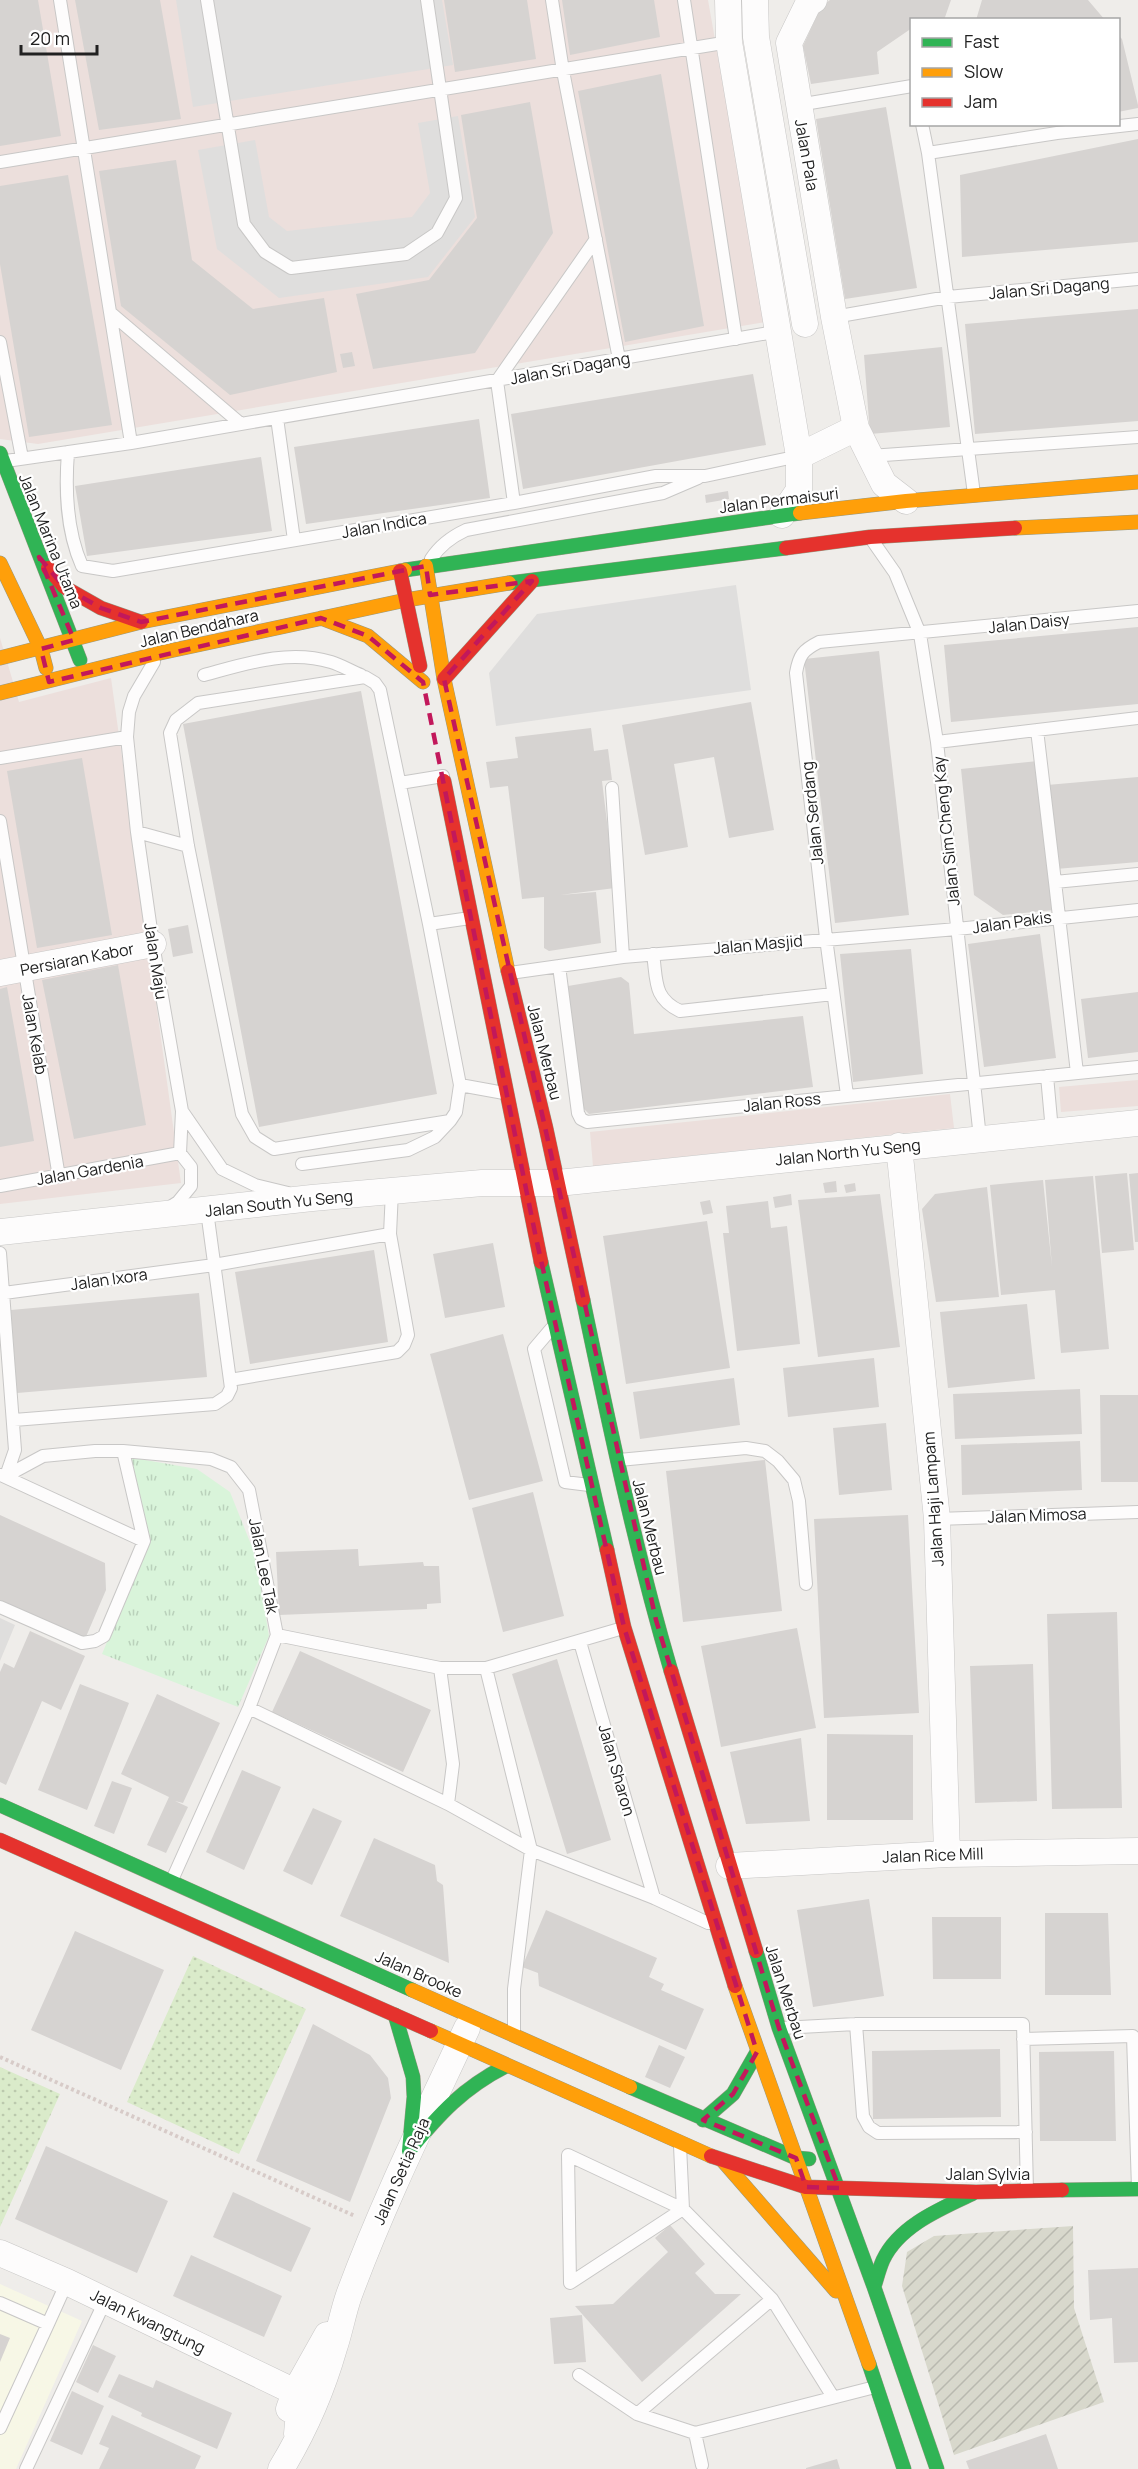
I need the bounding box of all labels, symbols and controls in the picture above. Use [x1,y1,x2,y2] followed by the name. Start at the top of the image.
[21,18,98,56] scale bar
[910,18,1120,126] legend
[30,26,70,50] text: 20 m
[964,29,999,53] text: Fast
[964,59,1004,83] text: Slow
[964,89,998,113] text: Jam
[790,117,824,193] street label: Jalan Pala
[988,272,1110,304] street label: Jalan Sri Dagang
[508,347,632,389] street label: Jalan Sri Dagang
[14,470,88,612] street label: Jalan Marina Utama
[718,482,840,518] street label: Jalan Permaisuri
[340,507,428,543] street label: Jalan Indica
[138,604,260,652] street label: Jalan Bendahara
[987,608,1071,638] street label: Jalan Daisy
[927,754,965,907] street label: Jalan Sim Cheng Kay
[796,760,828,866] street label: Jalan Serdang
[971,906,1053,938] street label: Jalan Pakis
[139,921,173,1001] street label: Jalan Maju
[712,929,804,959] street label: Jalan Masjid
[18,937,136,981] street label: Persiaran Kabor
[17,992,53,1076] street label: Jalan Kelab
[522,1002,568,1102] street label: Jalan Merbau
[742,1087,822,1117] street label: Jalan Ross
[774,1133,922,1171] street label: Jalan North Yu Seng
[35,1150,145,1190] street label: Jalan Gardenia
[204,1184,354,1222] street label: Jalan South Yu Seng
[69,1263,149,1295] street label: Jalan Ixora
[917,1431,949,1567] street label: Jalan Haji Lampam
[627,1477,673,1577] street label: Jalan Merbau
[987,1502,1087,1528] street label: Jalan Mimosa
[244,1516,284,1617] street label: Jalan Lee Tak
[593,1722,641,1818] street label: Jalan Sharon
[882,1842,984,1868] street label: Jalan Rice Mill
[760,1942,812,2042] street label: Jalan Merbau
[372,1945,466,2003] street label: Jalan Brooke
[368,2114,434,2228] street label: Jalan Setia Raja
[946,2163,1030,2185] street label: Jalan Sylvia
[87,2284,209,2358] street label: Jalan Kwangtung

